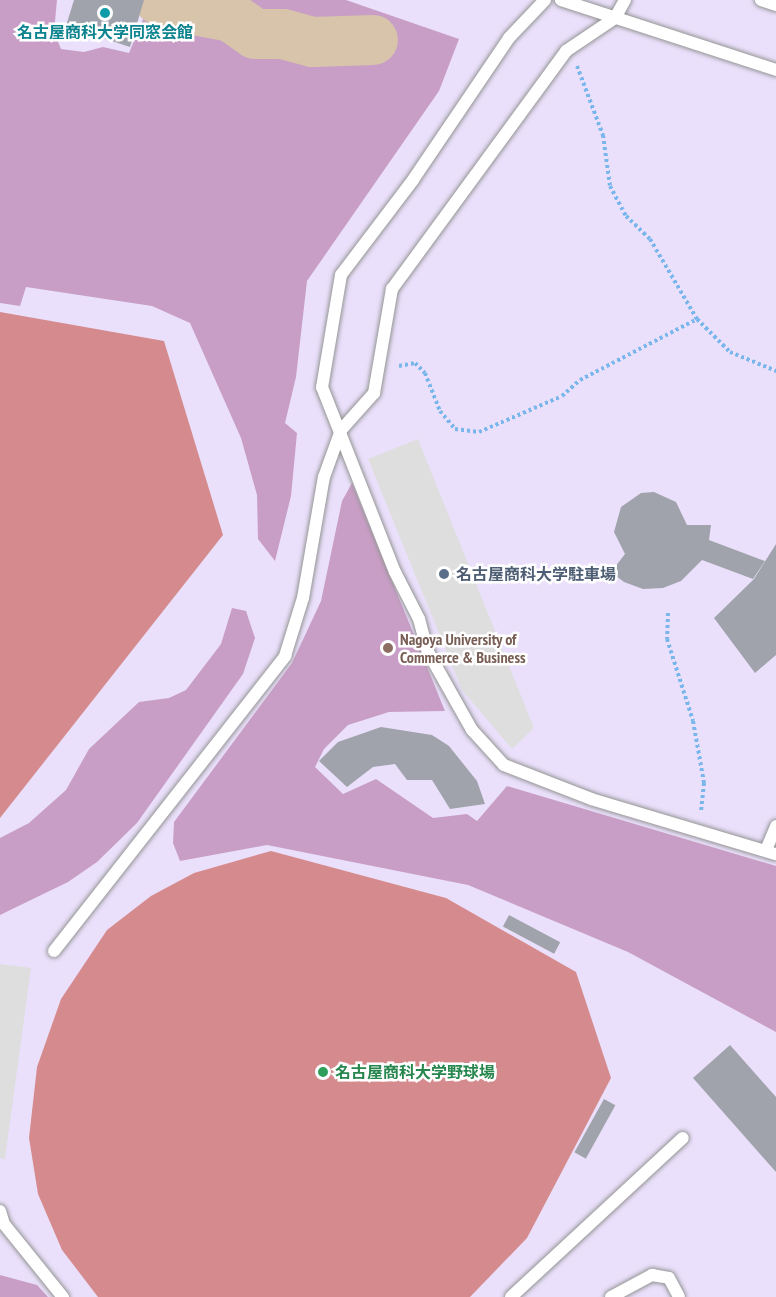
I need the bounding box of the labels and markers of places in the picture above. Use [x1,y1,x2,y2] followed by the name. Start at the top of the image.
[98,6,112,20] marker: 名古屋商科大学同窓会館
[17,22,193,42] place label: 名古屋商科大学同窓会館
[456,564,616,584] place label: 名古屋商科大学駐車場
[437,567,451,581] marker: 名古屋商科大学駐車場
[400,629,526,667] place label: Nagoya University of Commerce & Business
[381,641,395,655] marker: Nagoya University of Commerce & Business
[335,1062,495,1082] place label: 名古屋商科大学野球場
[316,1065,330,1079] marker: 名古屋商科大学野球場

